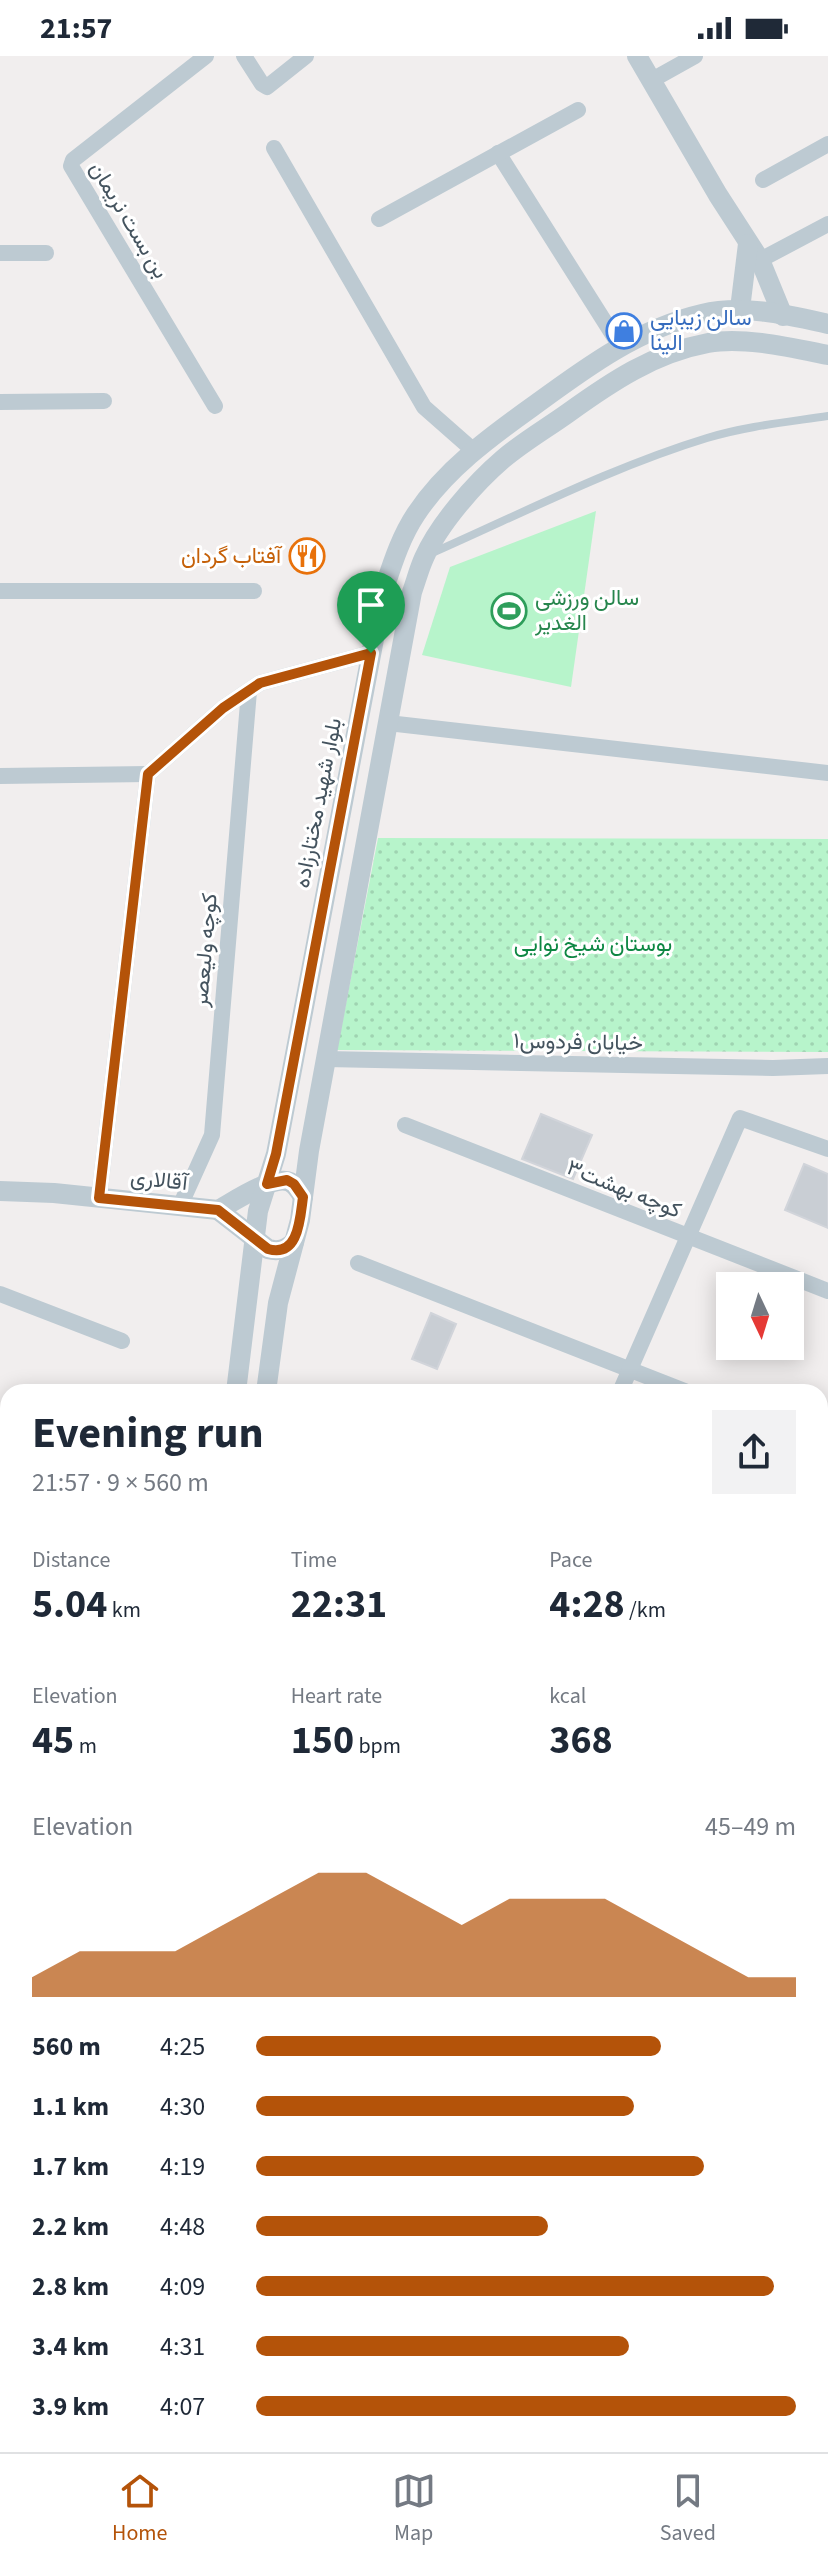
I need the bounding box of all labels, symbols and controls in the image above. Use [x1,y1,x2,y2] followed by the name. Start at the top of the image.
[40,7,112,50] text: 21:57
[81,155,177,285] street label: بن بست نریمان
[650,302,752,359] place label: سالن زیبایی الینا
[605,312,643,350] shop icon: سالن زیبایی الینا
[288,537,326,575] restaurant icon: آفتاب گردان
[181,540,283,572] place label: آفتاب گردان
[337,571,405,653] pin
[534,582,639,639] place label: سالن ورزشی الغدیر
[349,583,393,627] icon: arrive
[490,592,528,630] sports icon: سالن ورزشی الغدیر
[286,715,350,891] street label: بلوار شهید مختارزاده
[184,891,226,1009] street label: کوچه ولیعصر
[514,928,672,960] park label: بوستان شیخ نوایی
[513,1025,643,1059] street label: خیابان فردوس۱
[562,1151,686,1227] street label: کوچه بهشت۳
[129,1161,191,1199] street label: آقالاری
[716,1272,804,1360] north arrow
[716,1272,804,1360] map controls
[32,1402,264,1465] text: Evening run
[712,1410,796,1494] button: share
[32,1464,209,1501] text: 21:57 · 9 × 560 m
[32,1544,110,1576] text: Distance
[291,1544,337,1576] text: Time
[549,1544,592,1576] text: Pace
[32,1576,107,1633] text: 5.04
[291,1576,387,1633] text: 22:31
[549,1576,625,1633] text: 4:28
[107,1594,141,1626] text: km
[625,1594,666,1626] text: /km
[32,1680,118,1712] text: Elevation
[291,1680,382,1712] text: Heart rate
[549,1680,586,1712] text: kcal
[32,1712,74,1769] text: 45
[291,1712,354,1769] text: 150
[549,1712,613,1769] text: 368
[74,1730,97,1762] text: m
[354,1730,401,1762] text: bpm
[32,1808,133,1845] text: Elevation
[705,1808,796,1845] text: 45–49 m
[32,2028,101,2065] text: 560 m
[160,2028,205,2065] text: 4:25
[32,2088,109,2125] text: 1.1 km
[160,2088,205,2125] text: 4:30
[32,2148,109,2185] text: 1.7 km
[160,2148,205,2185] text: 4:19
[32,2208,109,2245] text: 2.2 km
[160,2208,205,2245] text: 4:48
[32,2268,109,2305] text: 2.8 km
[160,2268,205,2305] text: 4:09
[32,2328,109,2365] text: 3.4 km
[160,2328,205,2365] text: 4:31
[32,2388,109,2425] text: 3.9 km
[160,2388,205,2425] text: 4:07
[112,2469,167,2549] tab: Home
[392,2469,436,2549] tab: Map
[660,2469,716,2549] tab: Saved

